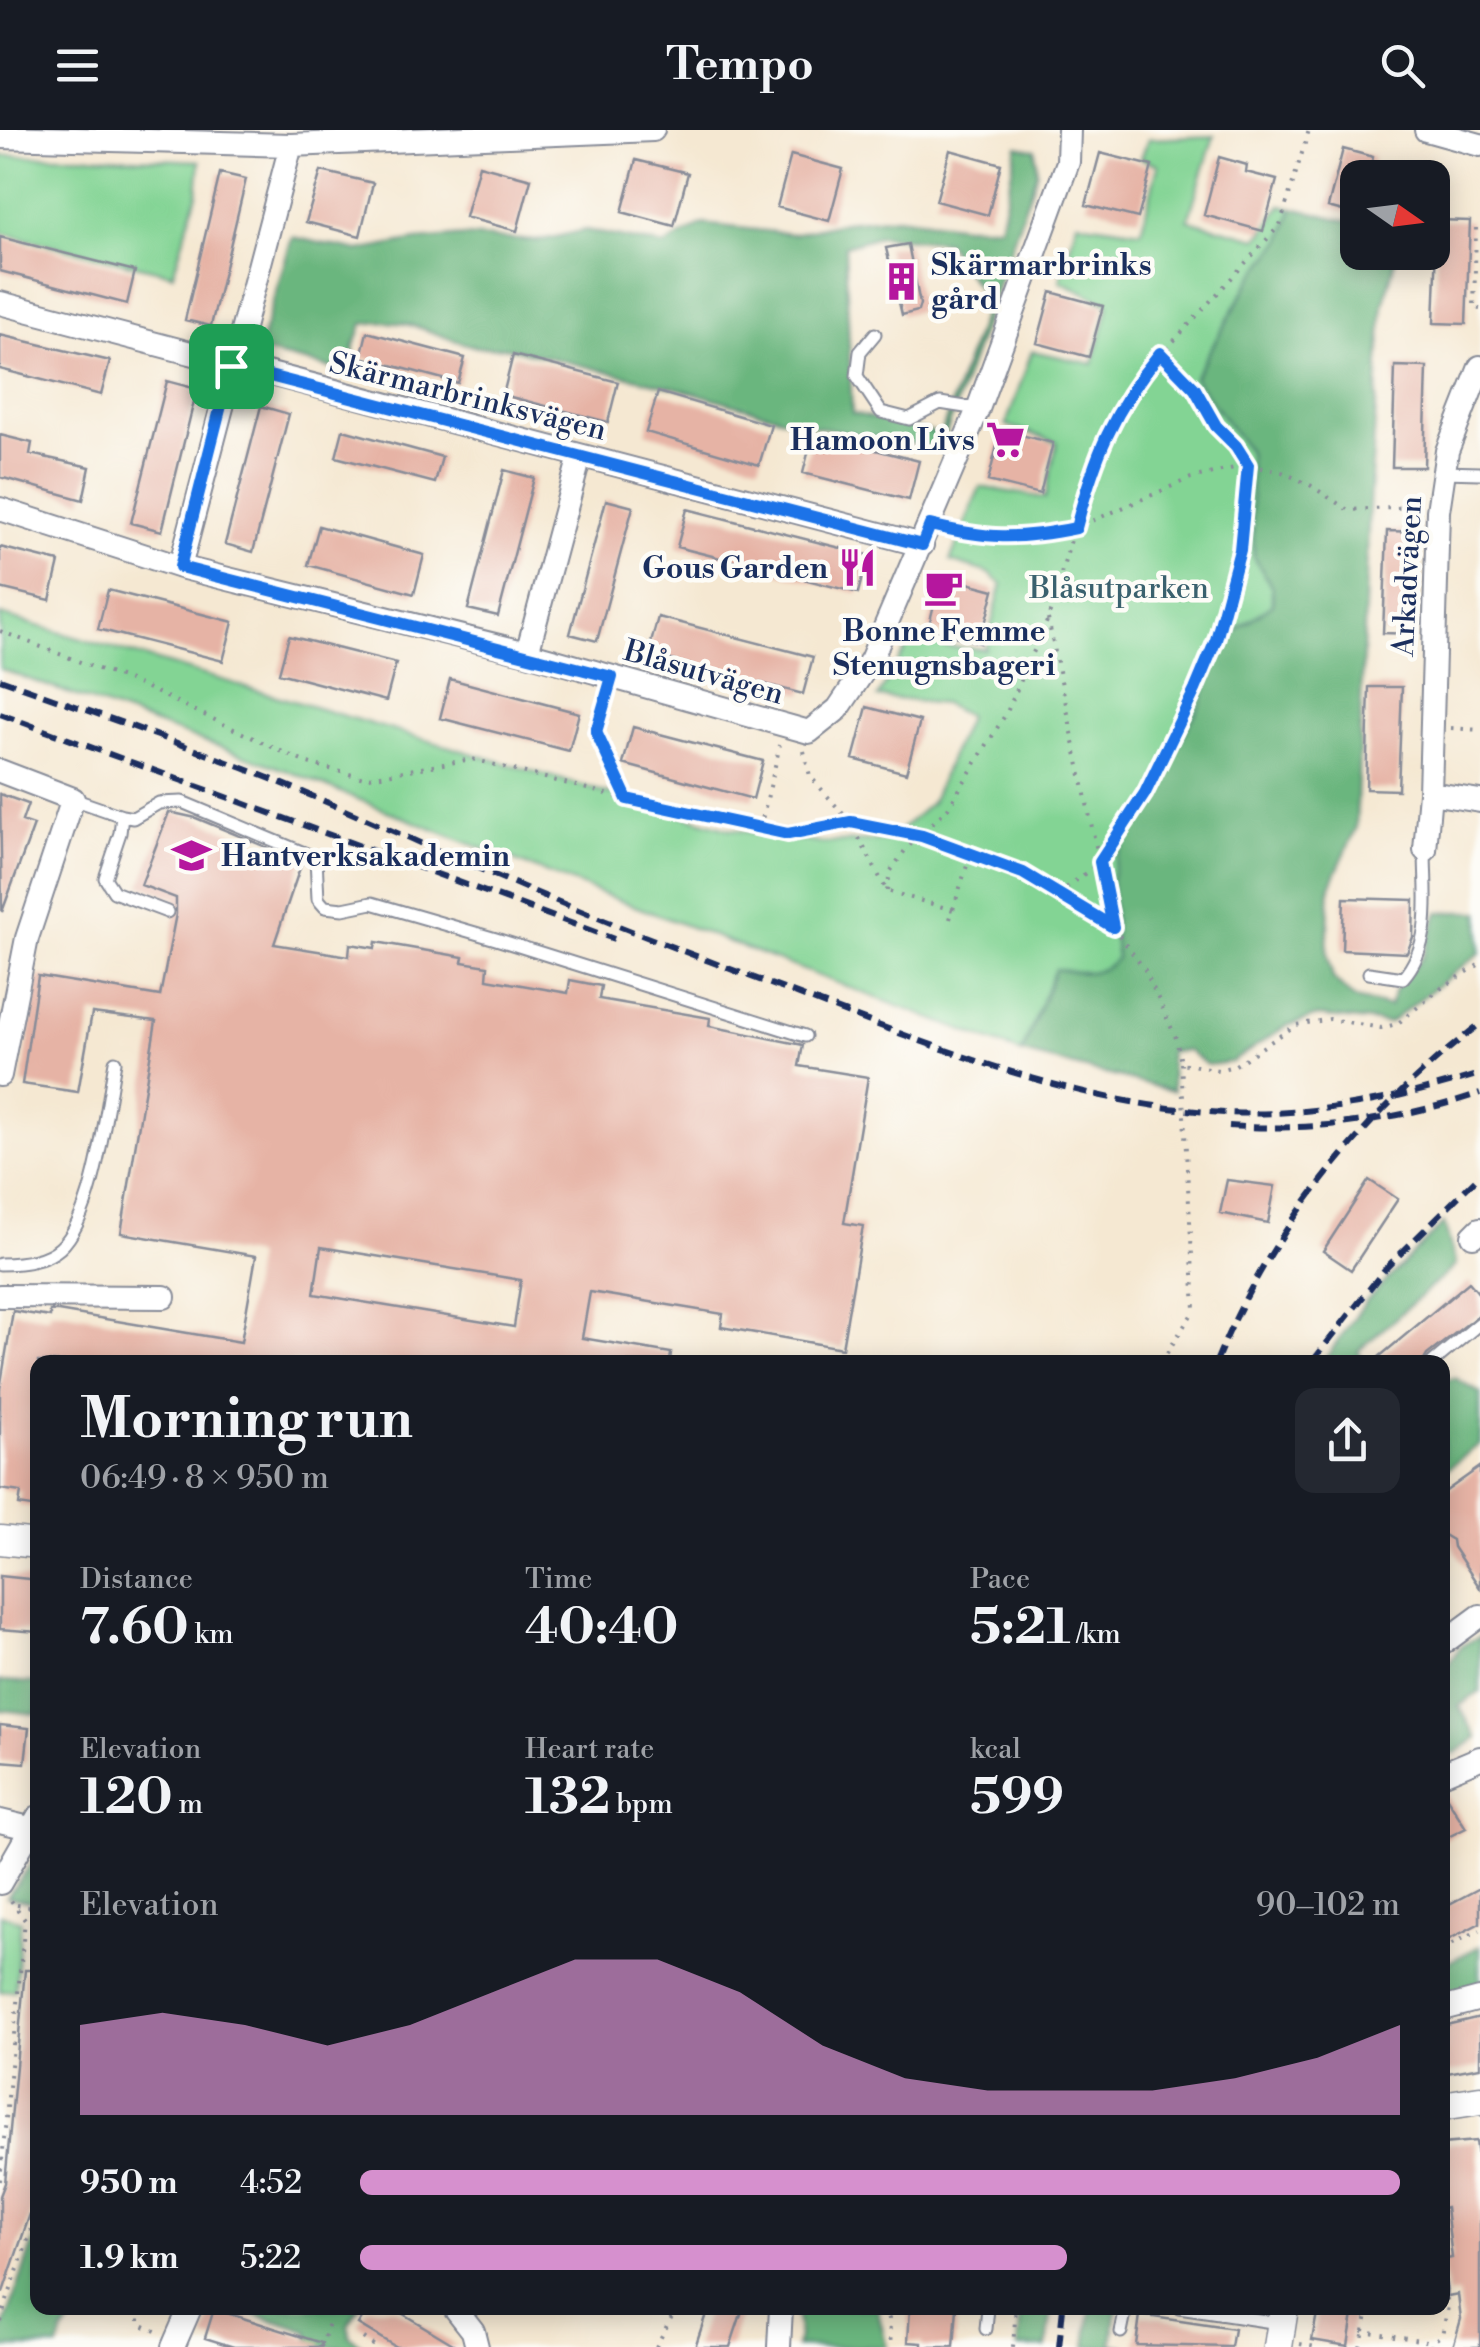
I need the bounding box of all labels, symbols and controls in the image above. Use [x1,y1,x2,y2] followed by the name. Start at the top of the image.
[666,37,814,94] text: Tempo
[50,38,105,93] icon: menu
[1375,38,1430,93] icon: search
[1340,160,1450,270] north arrow
[1340,160,1450,270] map controls
[931,247,1152,319] place label: Skärmarbrinks gård
[880,261,922,303] building icon: Skärmarbrinks gård
[189,324,274,409] pin
[204,339,259,394] icon: arrive
[325,344,610,450] street label: Skärmarbrinksvägen
[984,419,1026,461] supermarket icon: Hamoon Livs
[790,422,975,460] place label: Hamoon Livs
[1385,495,1431,658] street label: Arkadvägen
[837,547,879,589] restaurant icon: Gous Garden
[642,550,829,588] place label: Gous Garden
[923,566,965,608] cafe icon: Bonne Femme Stenugnsbageri
[1028,570,1209,608] park label: Blåsutparken
[833,613,1056,685] place label: Bonne Femme Stenugnsbageri
[619,632,788,714] street label: Blåsutvägen
[170,835,212,877] school or university icon: Hantverksakademin
[221,838,510,876] place label: Hantverksakademin
[80,1386,413,1455] text: Morning run
[1295,1388,1400,1493] button: share
[80,1458,329,1498] text: 06:49 · 8 × 950 m
[80,1562,193,1597] text: Distance
[525,1562,592,1597] text: Time
[970,1562,1030,1597] text: Pace
[80,1597,189,1659] text: 7.60
[525,1597,678,1659] text: 40:40
[970,1597,1071,1659] text: 5:21
[189,1617,234,1652] text: km
[1071,1617,1121,1652] text: /km
[80,1732,201,1767] text: Elevation
[525,1732,654,1767] text: Heart rate
[970,1732,1021,1767] text: kcal
[80,1767,173,1829] text: 120
[525,1767,610,1829] text: 132
[970,1767,1064,1829] text: 599
[173,1787,203,1822] text: m
[610,1787,673,1822] text: bpm
[80,1885,219,1925] text: Elevation
[1256,1885,1400,1925] text: 90–102 m
[80,2163,178,2203] text: 950 m
[240,2163,302,2203] text: 4:52
[80,2238,179,2278] text: 1.9 km
[240,2238,301,2278] text: 5:22

